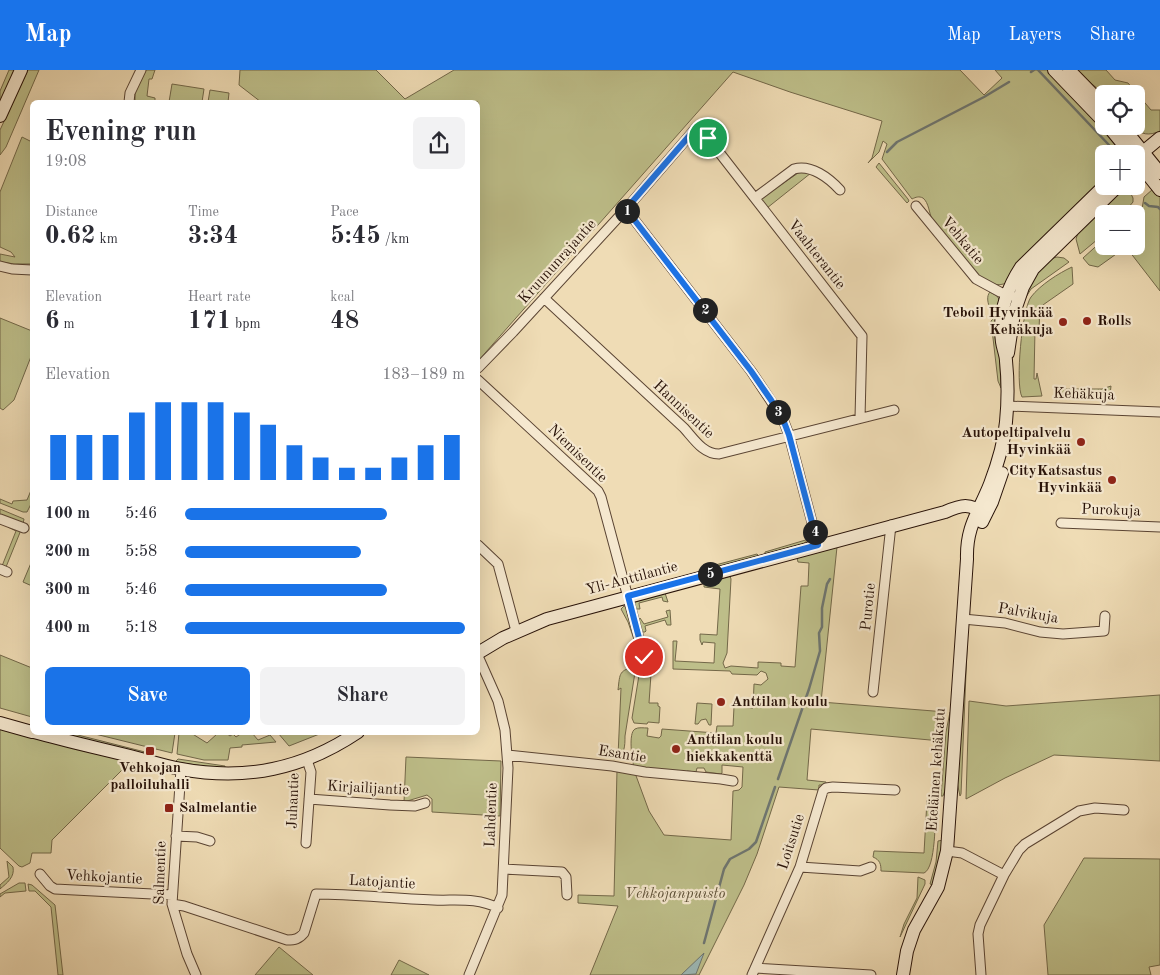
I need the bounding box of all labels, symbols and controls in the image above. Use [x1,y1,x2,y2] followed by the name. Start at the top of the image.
[25,23,72,47] text: Map
[947,26,981,44] text: Map
[1009,26,1061,44] text: Layers
[1089,26,1135,44] text: Share
[1095,85,1145,255] map controls
[1095,85,1145,135] button: locate
[413,117,465,169] button: share
[687,117,729,159] pin
[45,119,197,147] text: Evening run
[694,124,722,152] icon: arrive
[1095,145,1145,195] button: +
[45,154,87,170] text: 19:08
[614,198,640,224] pin: 1
[623,204,632,218] text: 1
[45,205,98,219] text: Distance
[188,205,219,219] text: Time
[330,205,359,219] text: Pace
[1095,205,1145,255] button: −
[938,214,986,268] street label: Vehkatie
[516,217,600,307] street label: Kruununrajantie
[784,218,848,293] street label: Vaahterantie
[45,224,96,249] text: 0.62
[188,224,238,249] text: 3:34
[330,224,381,249] text: 5:45
[96,232,118,246] text: km
[381,232,409,246] text: /km
[45,290,102,304] text: Elevation
[188,290,251,304] text: Heart rate
[330,290,354,304] text: kcal
[692,298,718,322] pin: 2
[701,303,710,317] text: 2
[943,306,1053,338] place label: Teboil Hyvinkää Kehäkuja
[45,309,60,334] text: 6
[188,309,231,334] text: 171
[330,309,359,334] text: 48
[1097,314,1131,329] place label: Rolls
[1081,315,1093,327] marker: Rolls
[1057,316,1069,328] marker: Teboil Hyvinkää Kehäkuja
[60,317,75,331] text: m
[231,317,261,331] text: bpm
[45,367,110,383] text: Elevation
[382,367,465,383] text: 183–189 m
[650,378,716,442] street label: Hannisentie
[1053,386,1116,404] street label: Kehäkuja
[766,400,790,424] pin: 3
[774,405,783,419] text: 3
[544,422,610,486] street label: Niemisentie
[961,426,1071,458] place label: Autopeltipalvelu Hyvinkää
[1075,436,1087,448] marker: Autopeltipalvelu Hyvinkää
[1009,464,1102,496] place label: CityKatsastus Hyvinkää
[1106,474,1118,486] marker: CityKatsastus Hyvinkää
[1081,502,1142,520] street label: Purokuja
[45,506,90,522] text: 100 m
[125,506,157,522] text: 5:46
[802,520,828,544] pin: 4
[811,525,820,539] text: 4
[45,544,90,560] text: 200 m
[125,544,157,560] text: 5:58
[584,560,680,598] street label: Yli-Anttilantie
[698,562,722,586] pin: 5
[706,567,715,581] text: 5
[45,582,90,598] text: 300 m
[125,582,157,598] text: 5:46
[859,582,879,632] street label: Purotie
[997,601,1060,627] street label: Palvikuja
[45,620,90,636] text: 400 m
[125,620,157,636] text: 5:18
[623,636,665,678] pin
[630,643,658,671] icon: check
[45,667,250,725] button: Save
[260,667,465,725] button: Share
[731,695,828,710] place label: Anttilan koulu
[715,696,727,708] marker: Anttilan koulu
[925,708,949,832] street label: Eteläinen kehäkatu
[686,733,783,765] place label: Anttilan koulu hiekkakenttä
[670,743,682,755] marker: Anttilan koulu hiekkakenttä
[597,744,647,766] street label: Esantie
[144,745,156,757] marker: Vehkojan palloiluhalli
[110,761,190,793] place label: Vehkojan palloiluhalli
[286,773,302,829] street label: Juhantie
[326,779,410,799] street label: Kirjailijantie
[483,782,501,848] street label: Lahdentie
[179,801,257,816] place label: Salmelantie
[163,802,175,814] marker: Salmelantie
[776,812,808,872] street label: Loitsutie
[152,841,170,905] street label: Salmentie
[65,868,143,888] street label: Vehkojantie
[348,874,416,892] street label: Latojantie
[625,887,725,902] park label: Vehkojanpuisto

